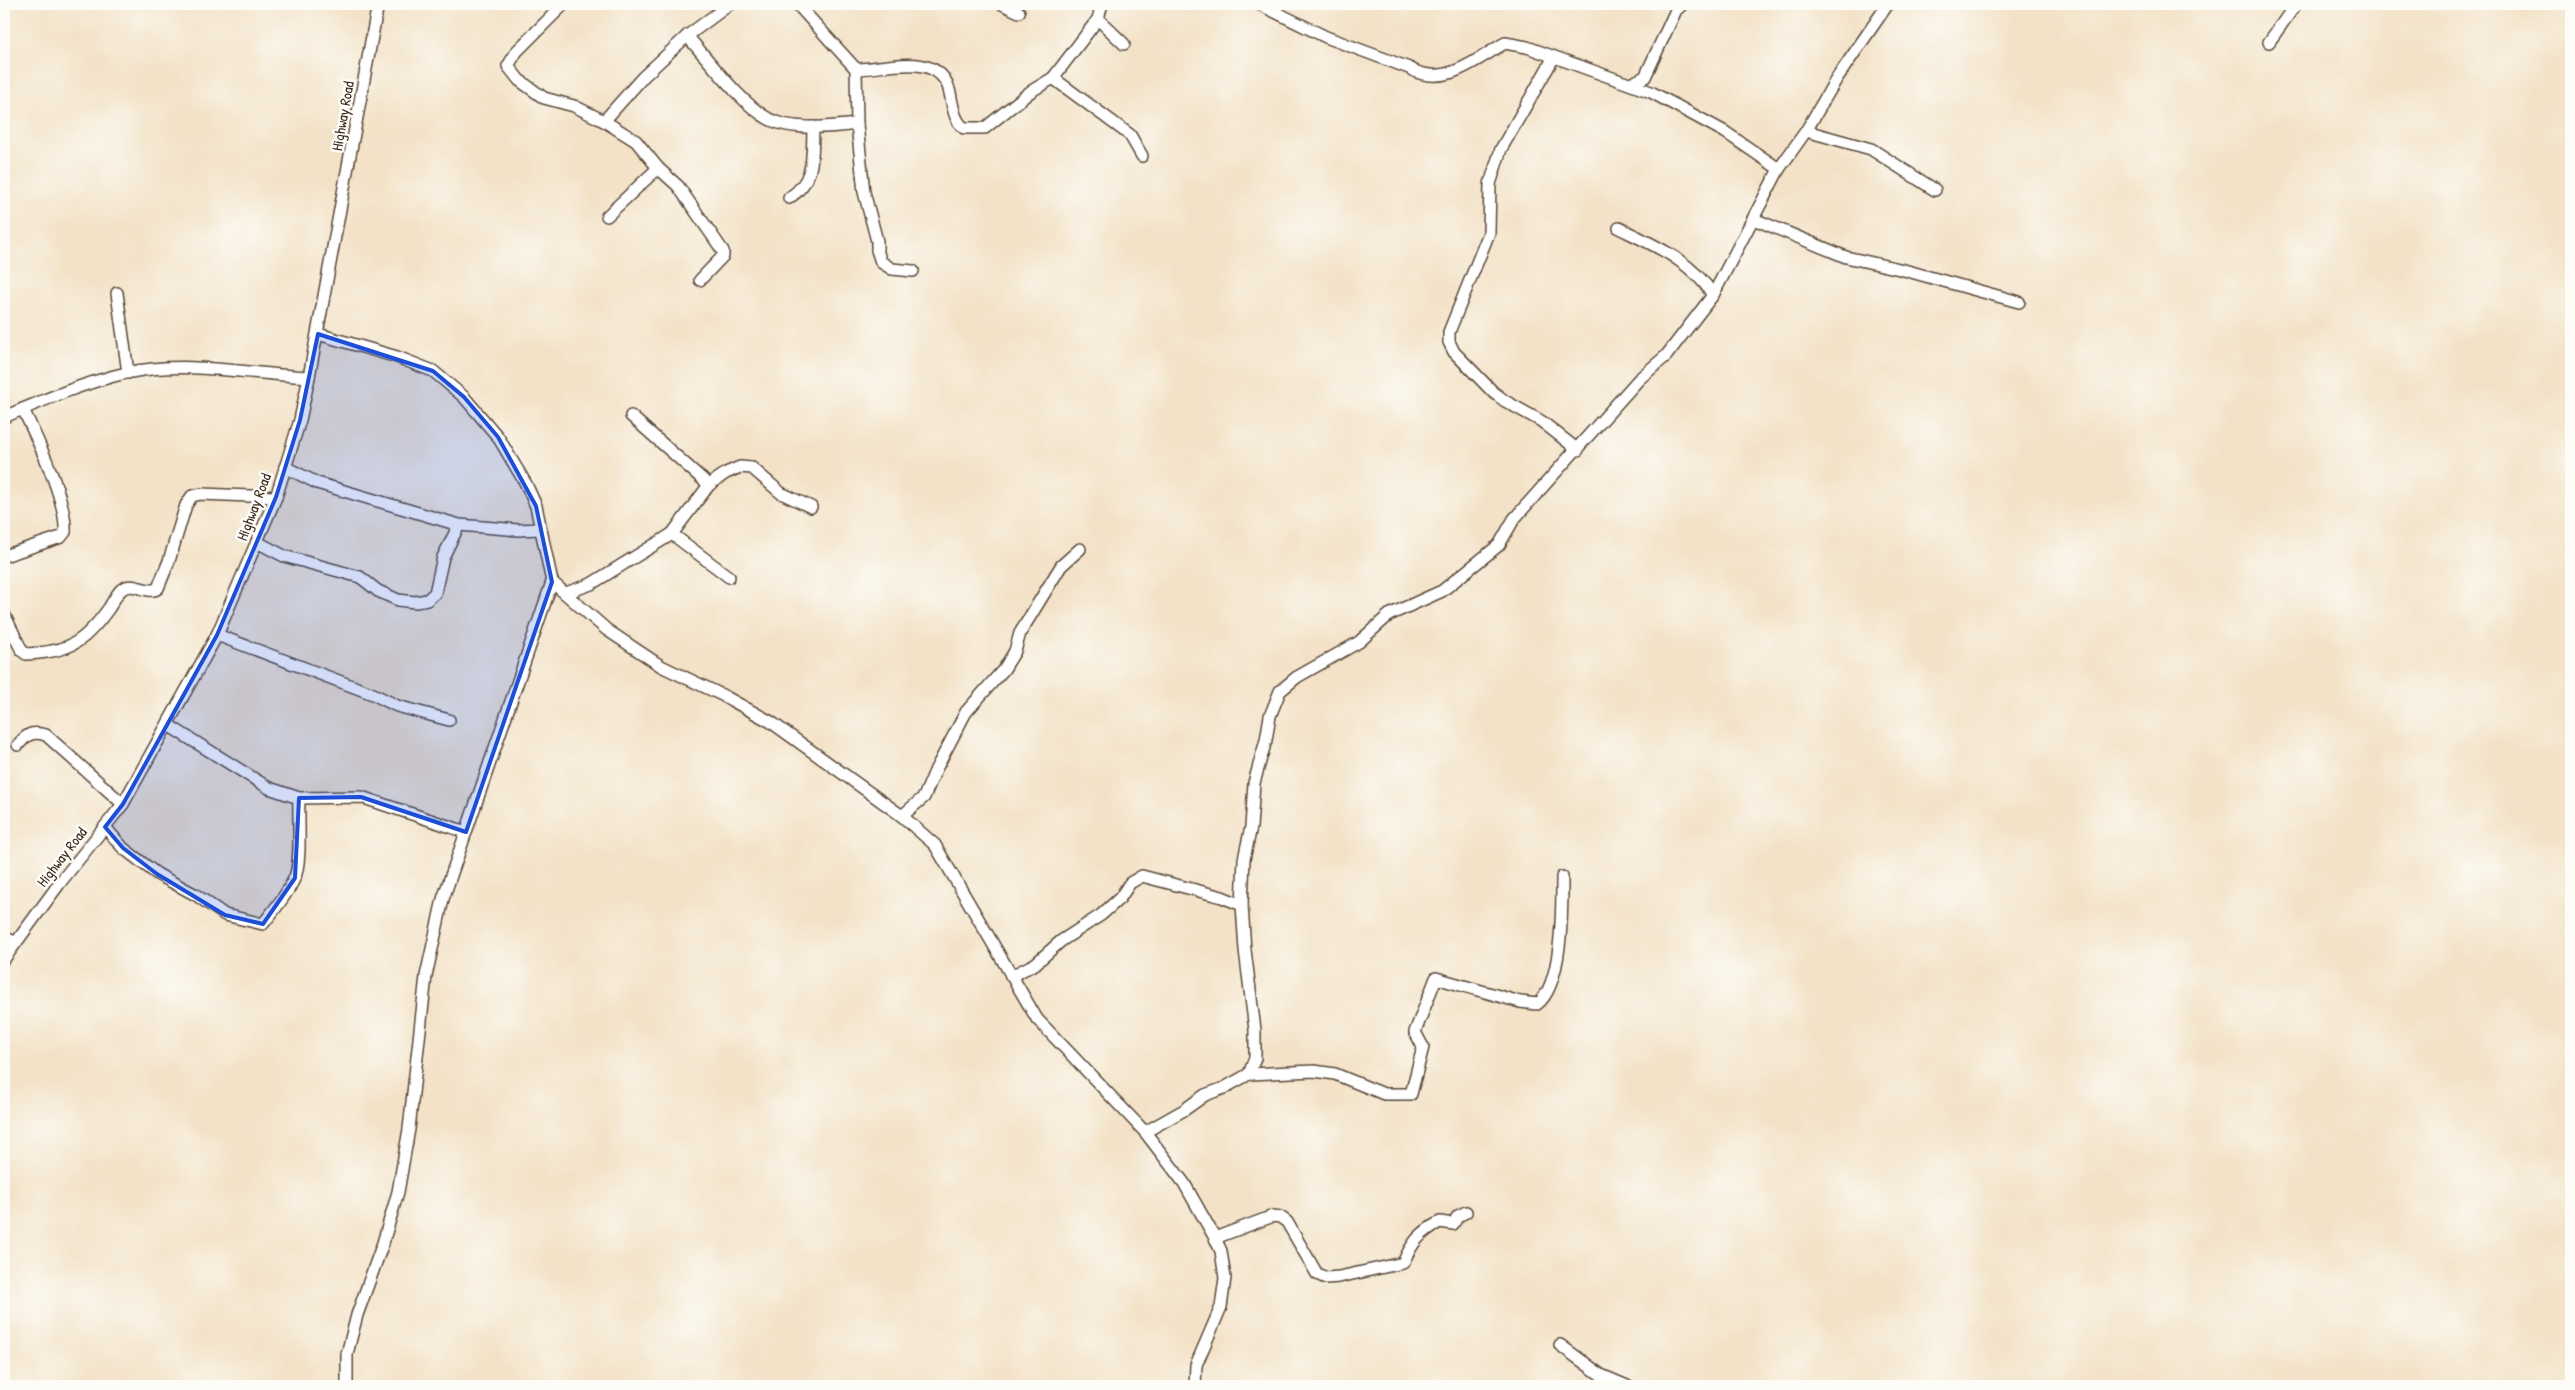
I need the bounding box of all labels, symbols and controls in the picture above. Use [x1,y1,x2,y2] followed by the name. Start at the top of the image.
[326,79,359,152] street label: Highway Road
[231,470,276,544] street label: Highway Road
[32,822,92,891] street label: Highway Road

